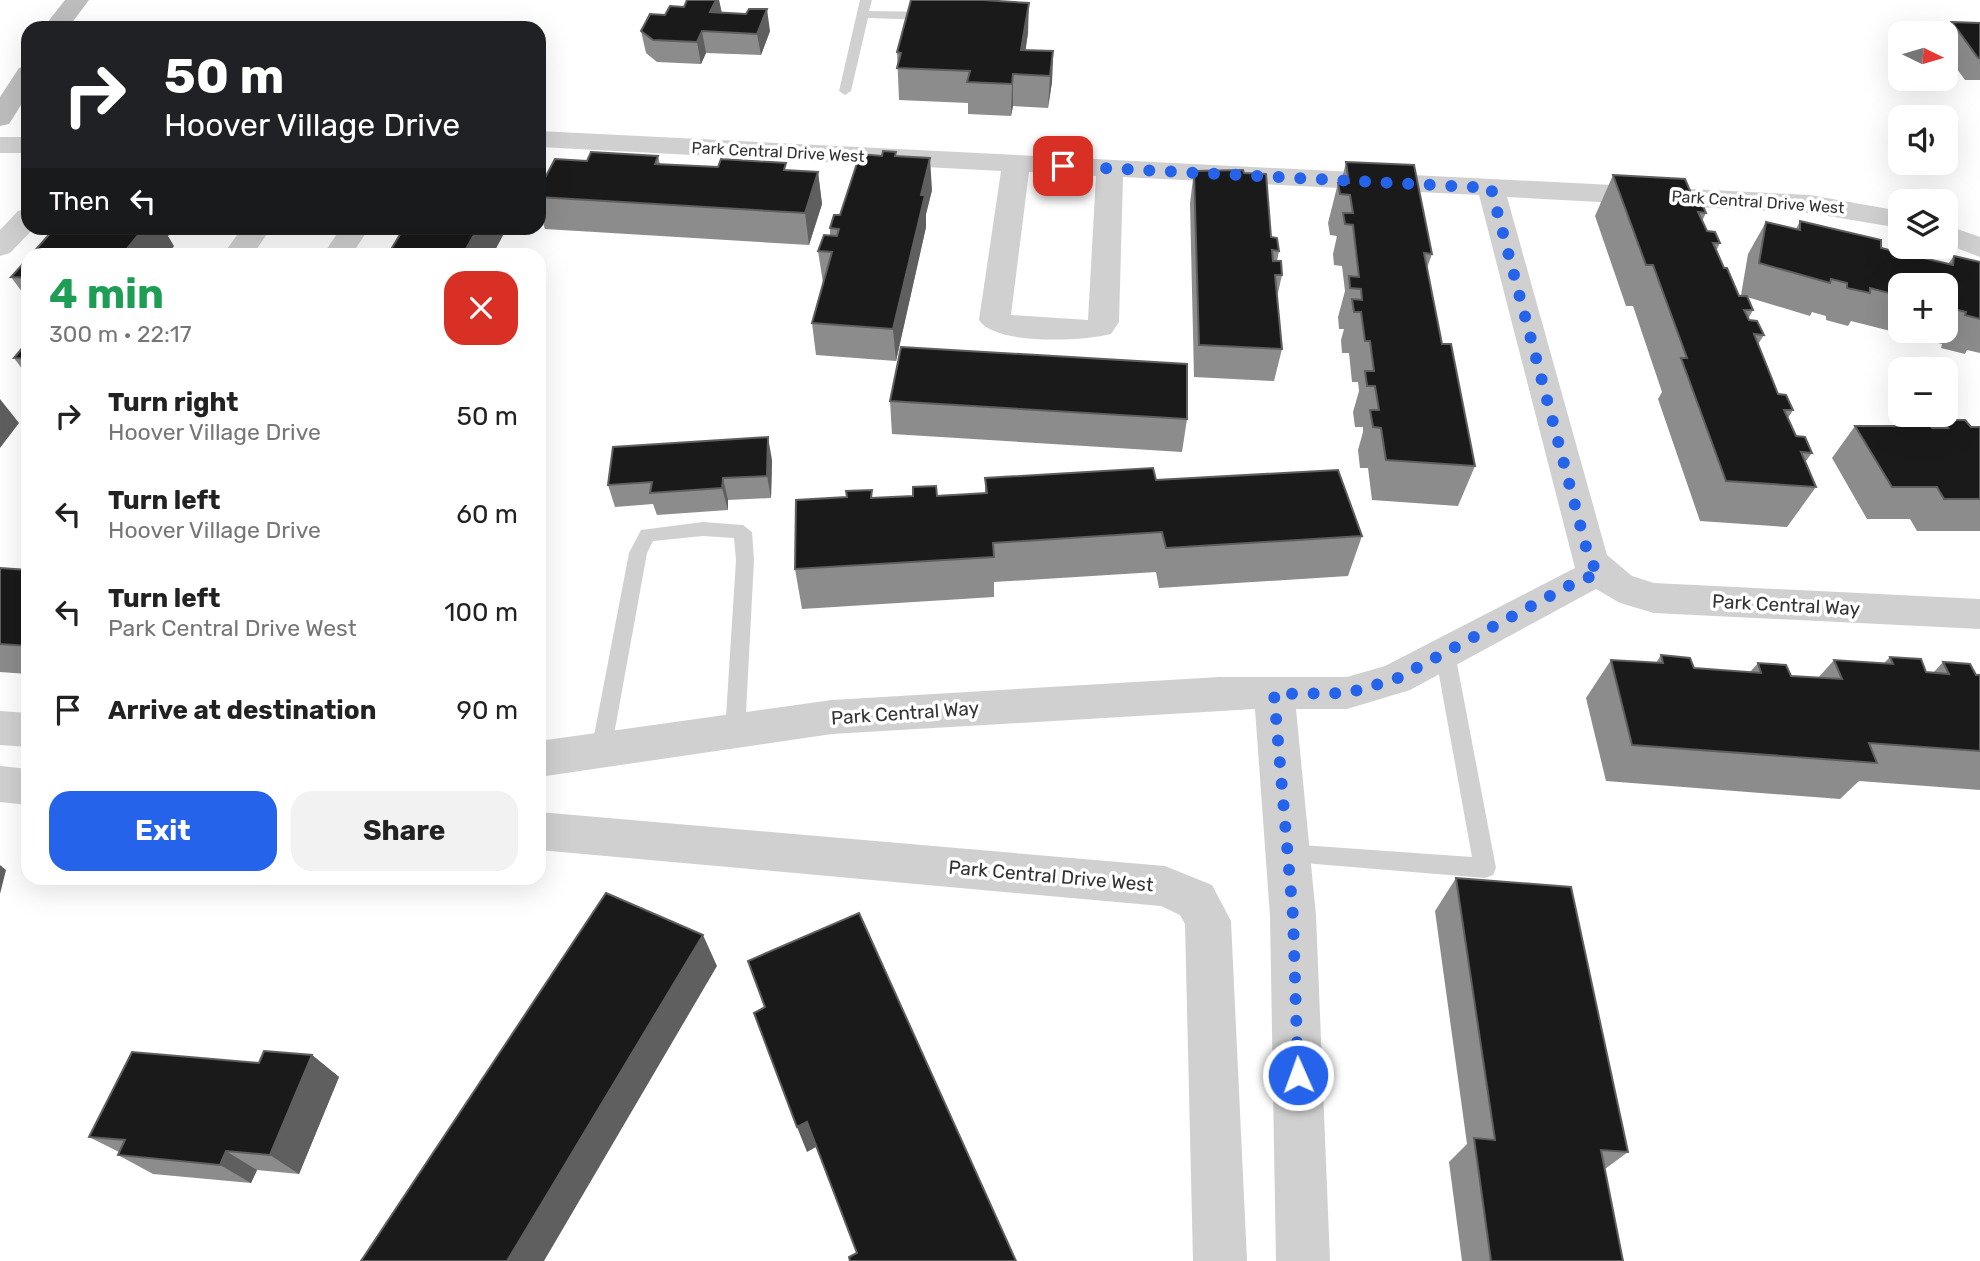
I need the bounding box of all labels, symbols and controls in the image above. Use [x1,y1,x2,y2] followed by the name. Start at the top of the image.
[1888,21,1958,91] north arrow
[1888,21,1958,427] map controls
[164,47,284,105] text: 50 m
[49,49,140,140] icon: right
[1888,105,1958,175] button: sound
[164,106,460,144] text: Hoover Village Drive
[1033,136,1093,196] pin
[691,138,865,166] street label: Park Central Drive West
[1044,147,1082,185] icon: arrive
[124,182,162,220] icon: left
[49,186,110,217] text: Then
[1671,186,1845,218] street label: Park Central Drive West
[1888,189,1958,259] button: layers
[49,269,164,319] text: 4 min
[444,271,518,345] button: close
[1888,273,1958,343] button: +
[49,320,192,348] text: 300 m · 22:17
[1888,357,1958,427] button: −
[108,387,238,418] text: Turn right
[49,397,87,435] icon: right
[457,401,518,432] text: 50 m
[108,418,321,446] text: Hoover Village Drive
[108,485,220,516] text: Turn left
[49,495,87,533] icon: left
[456,499,518,530] text: 60 m
[108,516,321,544] text: Hoover Village Drive
[108,583,220,614] text: Turn left
[1711,590,1861,620] street label: Park Central Way
[49,593,87,631] icon: left
[444,597,518,628] text: 100 m
[108,614,357,642] text: Park Central Drive West
[49,691,87,729] icon: arrive
[108,695,376,726] text: Arrive at destination
[457,695,518,726] text: 90 m
[830,696,980,730] street label: Park Central Way
[49,791,277,871] button: Exit
[291,791,518,871] button: Share
[948,856,1155,896] street label: Park Central Drive West
[1261,1038,1335,1112] position arrow

